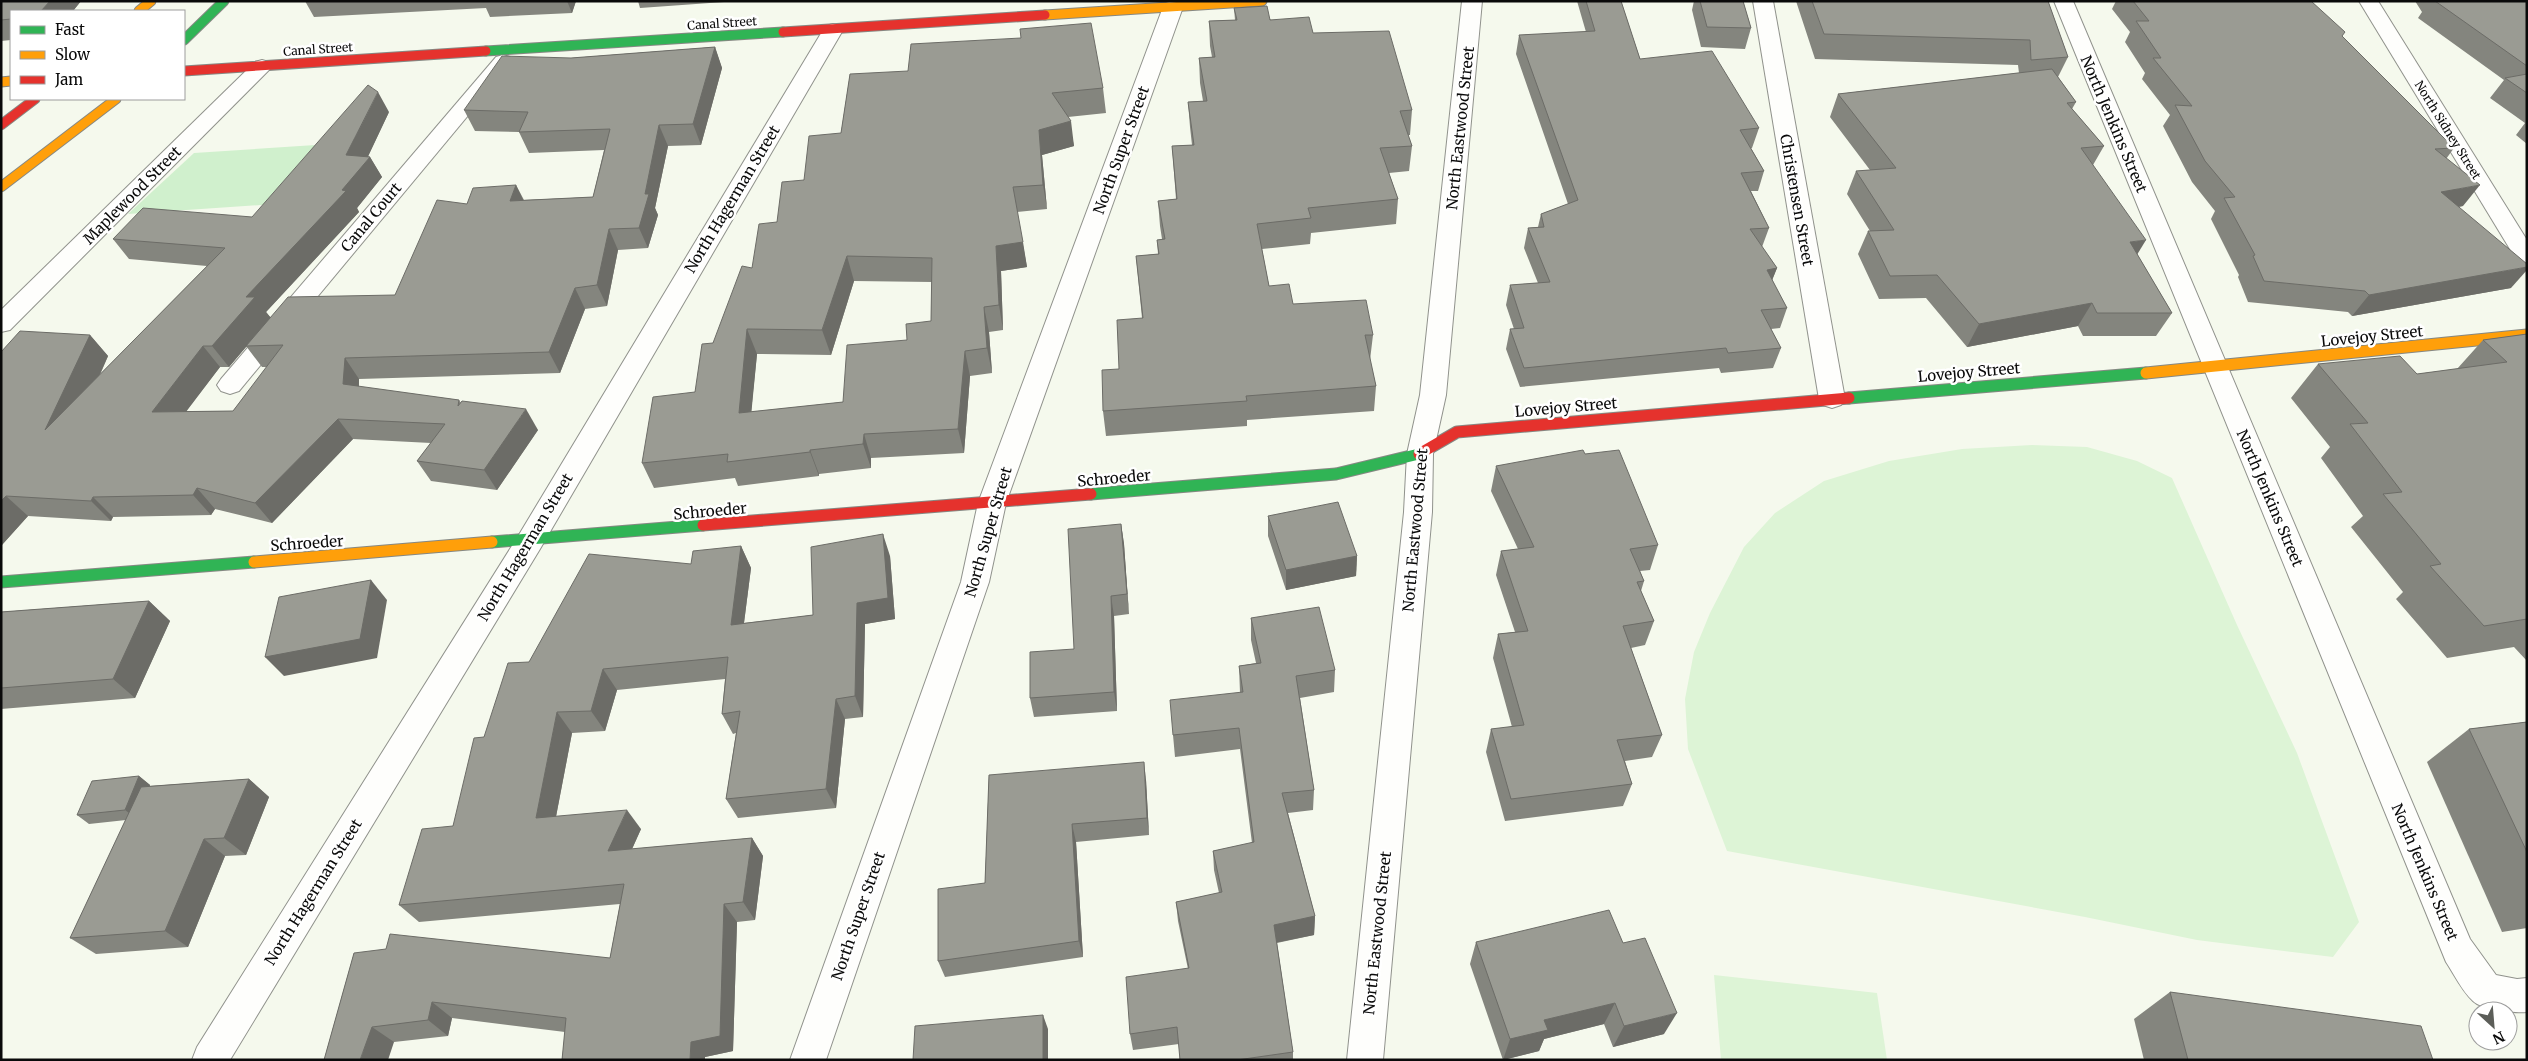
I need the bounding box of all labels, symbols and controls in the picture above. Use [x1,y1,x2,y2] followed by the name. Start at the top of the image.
[10,10,185,100] legend
[687,13,758,33] street label: Canal Street
[55,20,85,39] text: Fast
[283,39,354,59] street label: Canal Street
[55,45,90,64] text: Slow
[1442,45,1478,211] street label: North Eastwood Street
[2076,53,2152,196] street label: North Jenkins Street
[54,70,83,89] text: Jam
[2412,78,2485,182] street label: North Sidney Street
[1089,83,1153,217] street label: North Super Street
[680,122,784,276] street label: North Hagerman Street
[1776,133,1818,268] street label: Christensen Street
[79,142,185,248] street label: Maplewood Street
[337,178,406,255] street label: Canal Court
[2320,321,2424,351] street label: Lovejoy Street
[1917,358,2021,386] street label: Lovejoy Street
[1514,393,1618,421] street label: Lovejoy Street
[2232,427,2308,570] street label: North Jenkins Street
[1398,447,1432,613] street label: North Eastwood Street
[960,464,1016,599] street label: North Super Street
[1076,465,1152,491] street label: Schroeder
[473,470,577,624] street label: North Hagerman Street
[672,498,748,524] street label: Schroeder
[270,531,345,555] street label: Schroeder
[2387,801,2463,944] street label: North Jenkins Street
[260,815,366,969] street label: North Hagerman Street
[827,849,889,983] street label: North Super Street
[1359,850,1395,1016] street label: North Eastwood Street
[2468,1001,2518,1051] north arrow
[2490,1027,2508,1048] text: N

